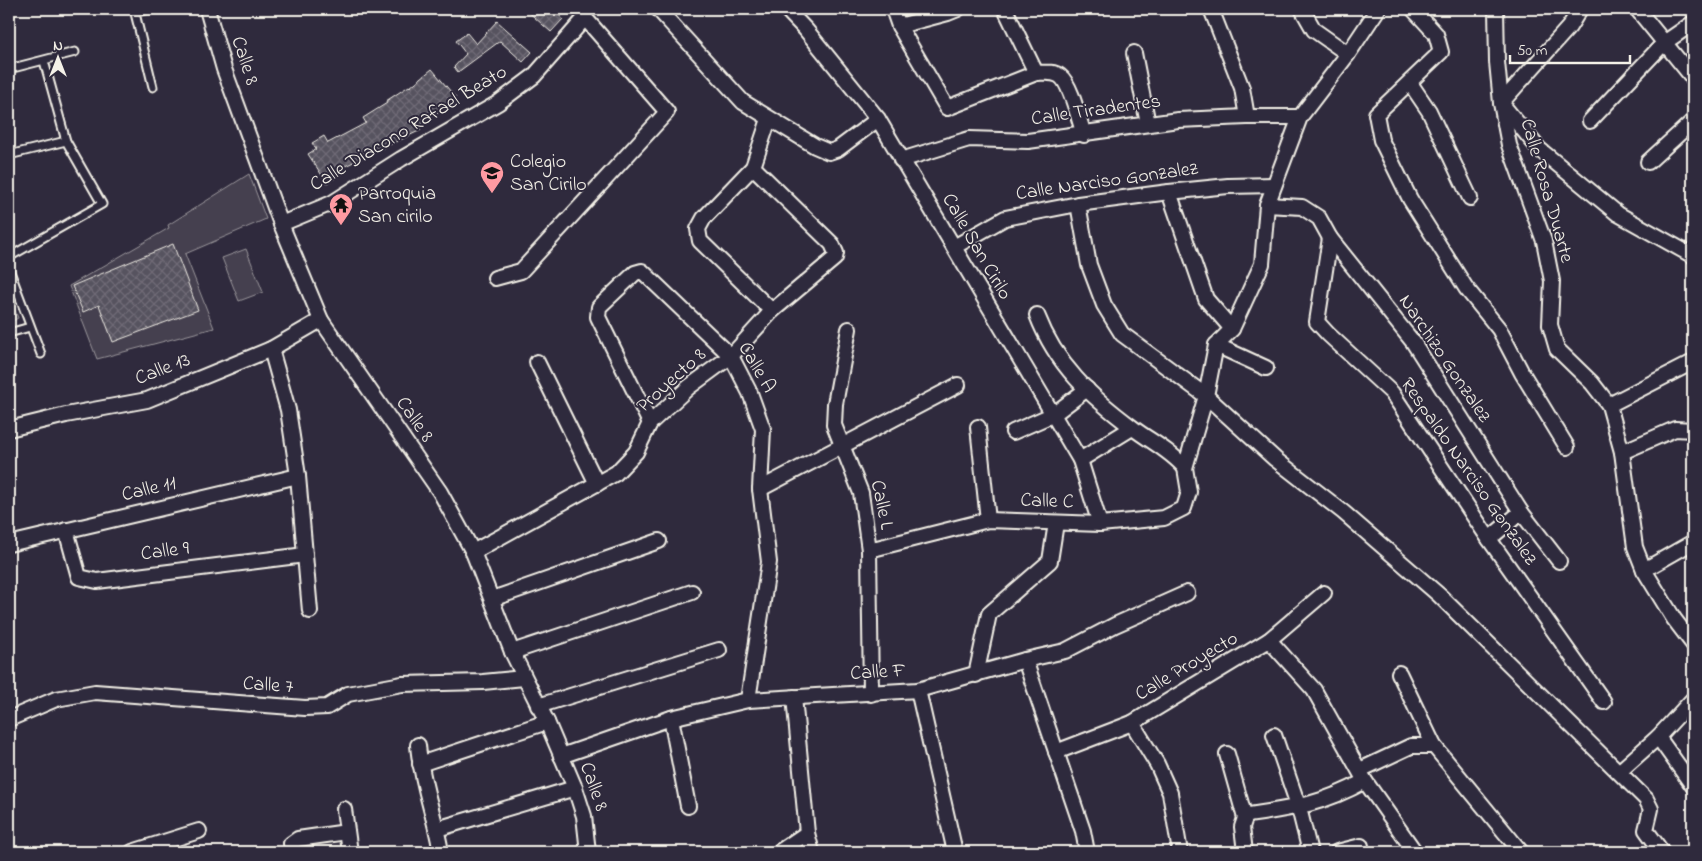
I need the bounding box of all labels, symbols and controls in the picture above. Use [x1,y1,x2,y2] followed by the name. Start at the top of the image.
[32,32,82,82] north arrow
[1510,32,1630,64] scale bar
[222,33,266,89] street label: Calle 8
[53,36,63,57] text: N
[1517,40,1548,62] text: 50 m
[305,58,513,200] street label: Calle Diacono Rafael Beato
[1029,88,1163,134] street label: Calle Tiradentes
[1512,116,1580,266] street label: Calle Rosa Duarte
[510,148,587,200] place label: Colegio San Cirilo
[1014,155,1201,209] street label: Calle Narciso Gonzalez
[479,160,505,194] school or university icon: Colegio San Cirilo
[358,180,436,232] place label: Parroquia San cirilo
[934,188,1018,306] street label: Calle San Cirilo
[328,192,354,226] temple icon: Parroquia San cirilo
[1390,289,1498,429] street label: Narchizo Gonzalez
[730,337,782,399] street label: Calle A
[631,342,713,420] street label: Proyecto 8
[131,346,195,394] street label: Calle 13
[1392,372,1544,572] street label: Respaldo Narciso Gonzalez
[388,391,440,449] street label: Calle 8
[119,470,179,510] street label: Calle 11
[862,478,900,533] street label: Calle L
[1020,487,1074,517] street label: Calle C
[139,535,191,569] street label: Calle 9
[1130,625,1244,709] street label: Calle Proyecto
[850,657,906,689] street label: Calle F
[242,670,294,702] street label: Calle 7
[571,759,615,815] street label: Calle 8

